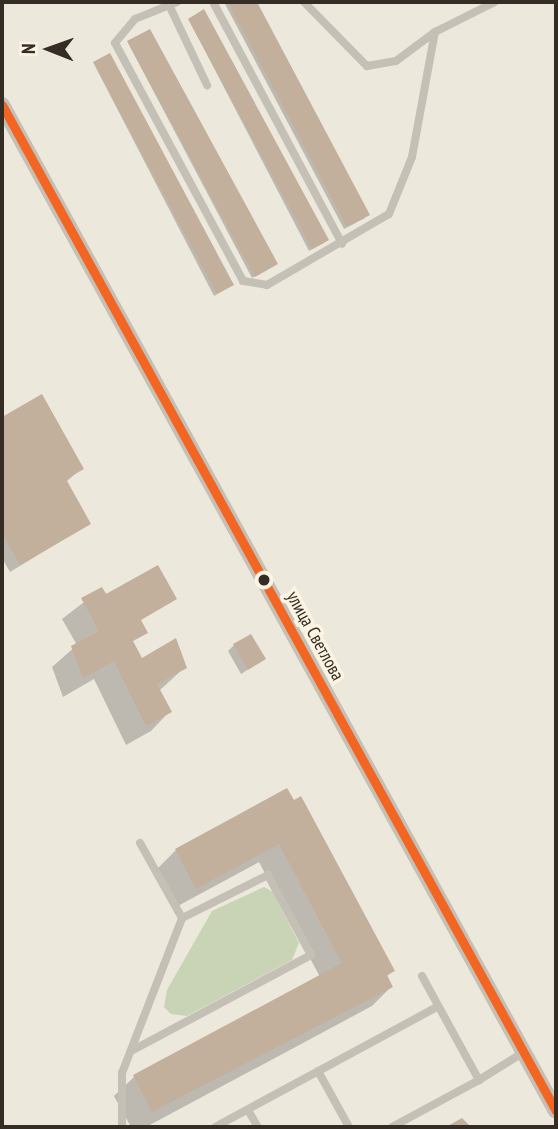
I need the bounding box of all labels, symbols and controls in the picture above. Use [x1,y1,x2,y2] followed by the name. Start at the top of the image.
[14,14,84,84] north arrow
[16,43,40,54] text: N
[257,573,271,587] unlabelled marker
[282,588,348,684] street label: улица Светлова

